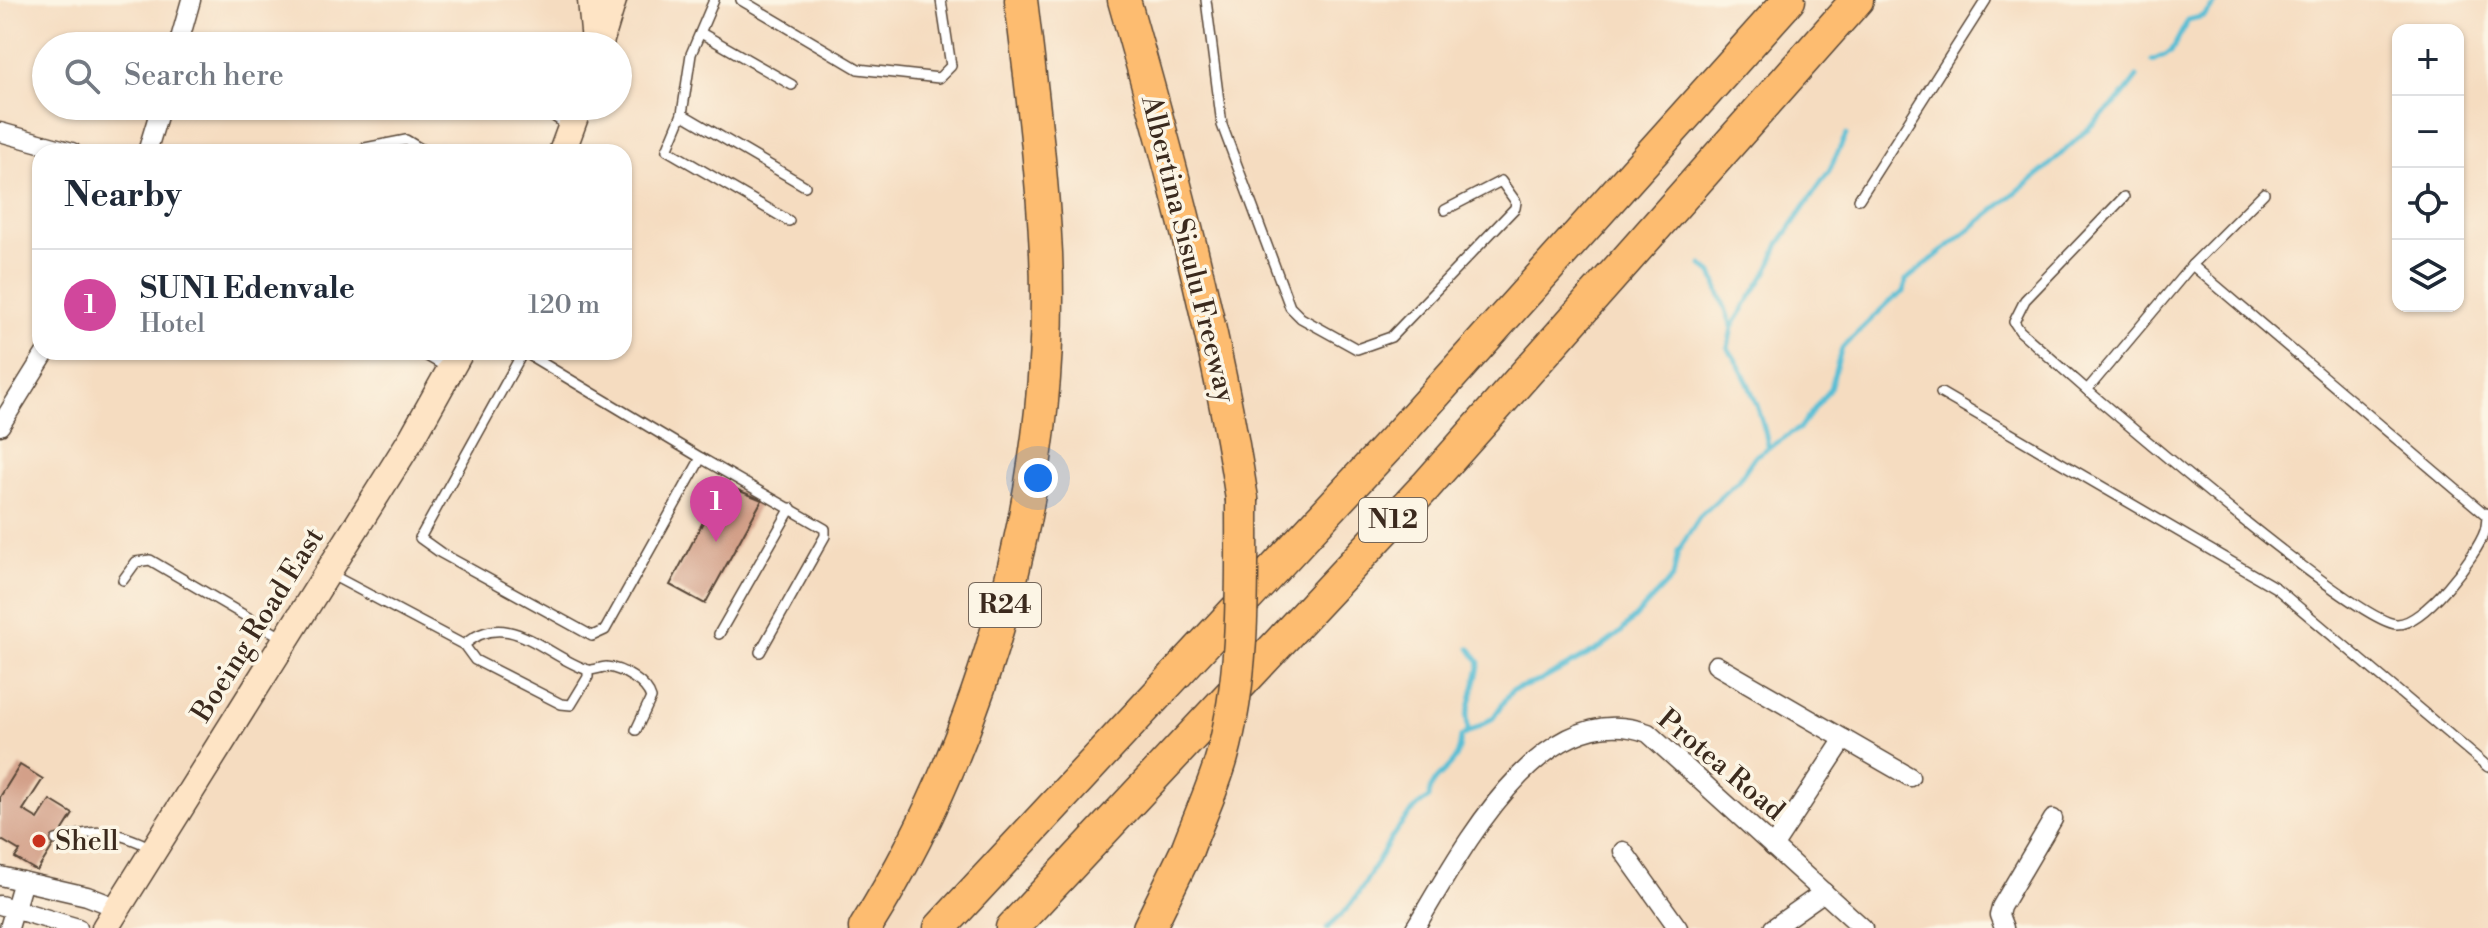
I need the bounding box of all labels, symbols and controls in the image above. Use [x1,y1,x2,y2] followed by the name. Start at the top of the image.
[2392,24,2464,312] map controls
[2392,24,2464,96] button: +
[32,32,632,120] search box
[60,54,104,98] icon: search
[124,57,284,95] text: Search here
[1133,91,1243,406] street label: Albertina Sisulu Freeway
[2392,96,2464,168] button: −
[2392,168,2464,240] button: locate
[64,175,182,217] text: Nearby
[2392,240,2464,312] button: layers
[140,270,355,308] text: SUN1 Edenvale
[84,289,96,321] text: 1
[528,289,600,321] text: 120 m
[140,308,205,340] text: Hotel
[1018,458,1058,498] your location
[690,476,742,542] pin: 1
[1359,498,1427,542] road number: N12
[184,521,332,729] street label: Boeing Road East
[969,583,1041,627] road number: R24
[1650,702,1792,828] street label: Protea Road
[55,824,118,859] place label: Shell
[30,832,48,850] marker: Shell

